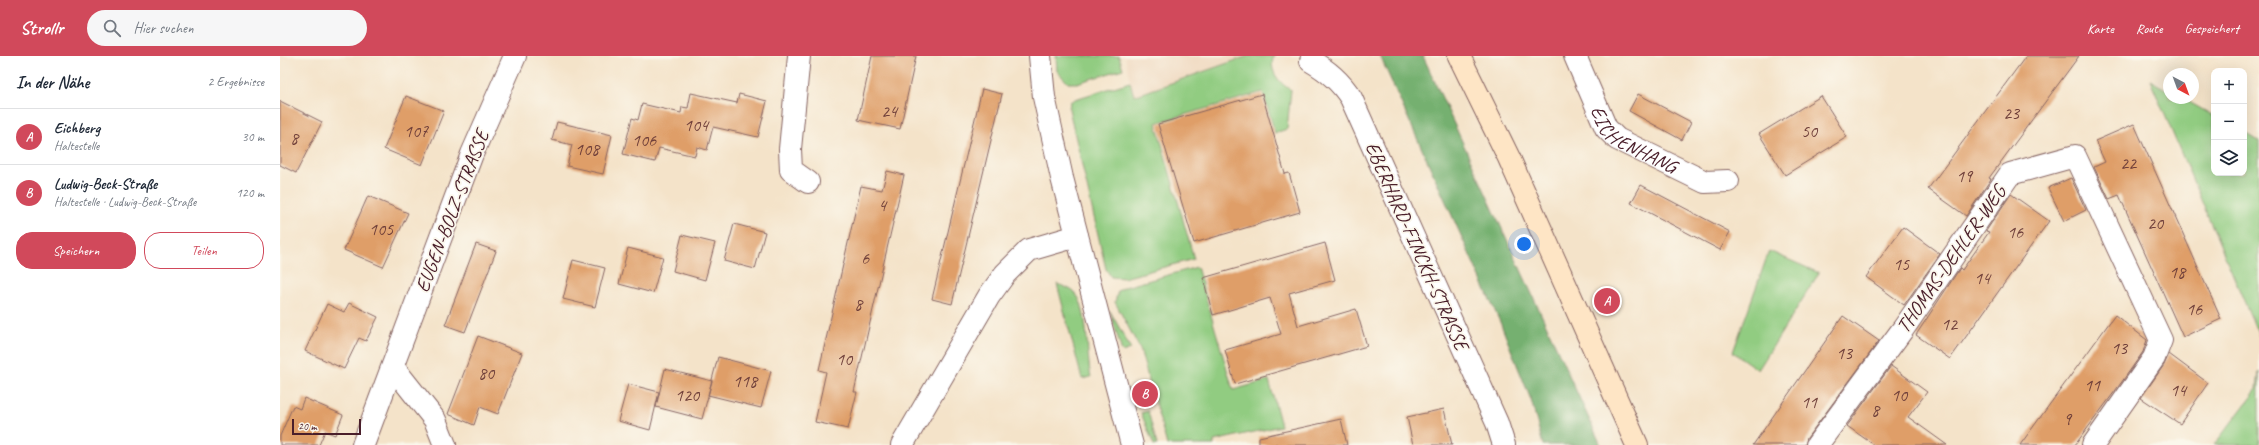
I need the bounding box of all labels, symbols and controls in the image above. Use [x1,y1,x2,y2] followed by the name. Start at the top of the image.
[87,10,367,46] search box
[20,16,63,40] text: Strollr
[101,17,123,39] icon: search
[133,19,194,38] text: Hier suchen
[2087,20,2114,37] text: Karte
[2136,20,2162,37] text: Route
[2184,20,2239,37] text: Gespeichert
[2163,68,2199,104] north arrow
[2211,68,2247,176] map controls
[2211,68,2247,104] button: +
[16,72,89,93] text: In der Nähe
[208,74,264,90] text: 2 Ergebnisse
[881,100,899,122] house number: 24
[1585,102,1683,180] street label: EICHENHANG
[2003,102,2021,124] house number: 23
[2211,104,2247,140] button: −
[684,114,710,136] house number: 104
[54,119,100,138] text: Eichberg
[404,120,429,142] house number: 107
[1801,120,1819,142] house number: 50
[410,124,495,296] street label: EUGEN-BOLZ-STRASSE
[290,127,300,149] house number: 8
[26,129,32,145] text: A
[242,129,264,145] text: 30 m
[632,129,657,151] house number: 106
[54,138,99,154] text: Haltestelle
[575,138,601,160] house number: 108
[1360,138,1475,357] street label: EBERHARD-FINCKH-STRASSE
[2211,140,2247,176] button: layers
[2120,152,2138,174] house number: 22
[1956,165,1974,187] house number: 19
[54,175,157,194] text: Ludwig-Beck-Straße
[1891,179,2012,338] street label: THOMAS-DEHLER-WEG
[26,185,32,201] text: B
[236,185,264,201] text: 120 m
[54,194,196,210] text: Haltestelle · Ludwig-Beck-Straße
[878,194,888,216] house number: 4
[2147,212,2165,234] house number: 20
[369,218,394,240] house number: 105
[2007,221,2024,243] house number: 16
[16,232,136,269] button: Speichern
[144,232,264,269] button: Teilen
[1514,234,1534,254] your location
[861,247,870,269] house number: 6
[1893,253,1910,275] house number: 15
[2169,261,2187,283] house number: 18
[1974,267,1992,289] house number: 14
[1594,286,1620,316] pin: A
[854,293,864,315] house number: 8
[2186,298,2203,320] house number: 16
[1941,313,1959,335] house number: 12
[2111,337,2129,359] house number: 13
[1836,342,1854,364] house number: 13
[836,348,854,370] house number: 10
[478,362,496,384] house number: 80
[733,370,759,392] house number: 118
[2084,374,2101,396] house number: 11
[1132,379,1158,409] pin: B
[2170,379,2188,401] house number: 14
[675,384,701,406] house number: 120
[1891,384,1909,406] house number: 10
[1801,391,1818,413] house number: 11
[1871,399,1881,421] house number: 8
[2063,408,2073,430] house number: 9
[292,417,361,436] scale bar
[298,419,317,433] text: 20 m

